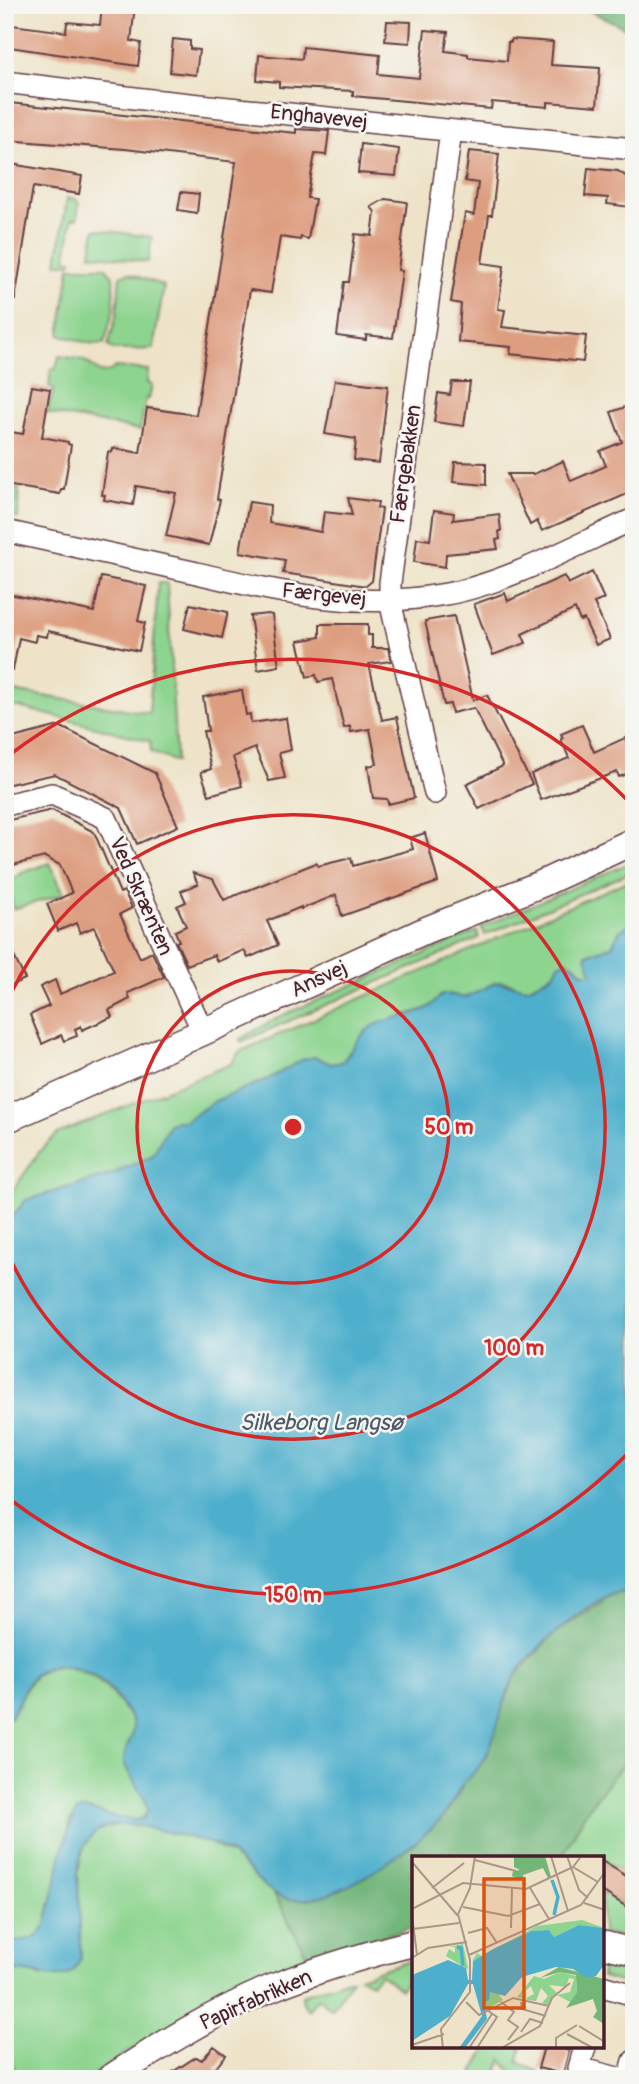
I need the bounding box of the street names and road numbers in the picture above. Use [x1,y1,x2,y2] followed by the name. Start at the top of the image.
[269,98,369,136] street label: Enghavevej
[384,403,428,525] street label: Færgebakken
[280,577,368,613] street label: Færgevej
[103,832,179,960] street label: Ved Skrænten
[287,954,351,1004] street label: Ansvej
[196,1963,316,2037] street label: Papirfabrikken

